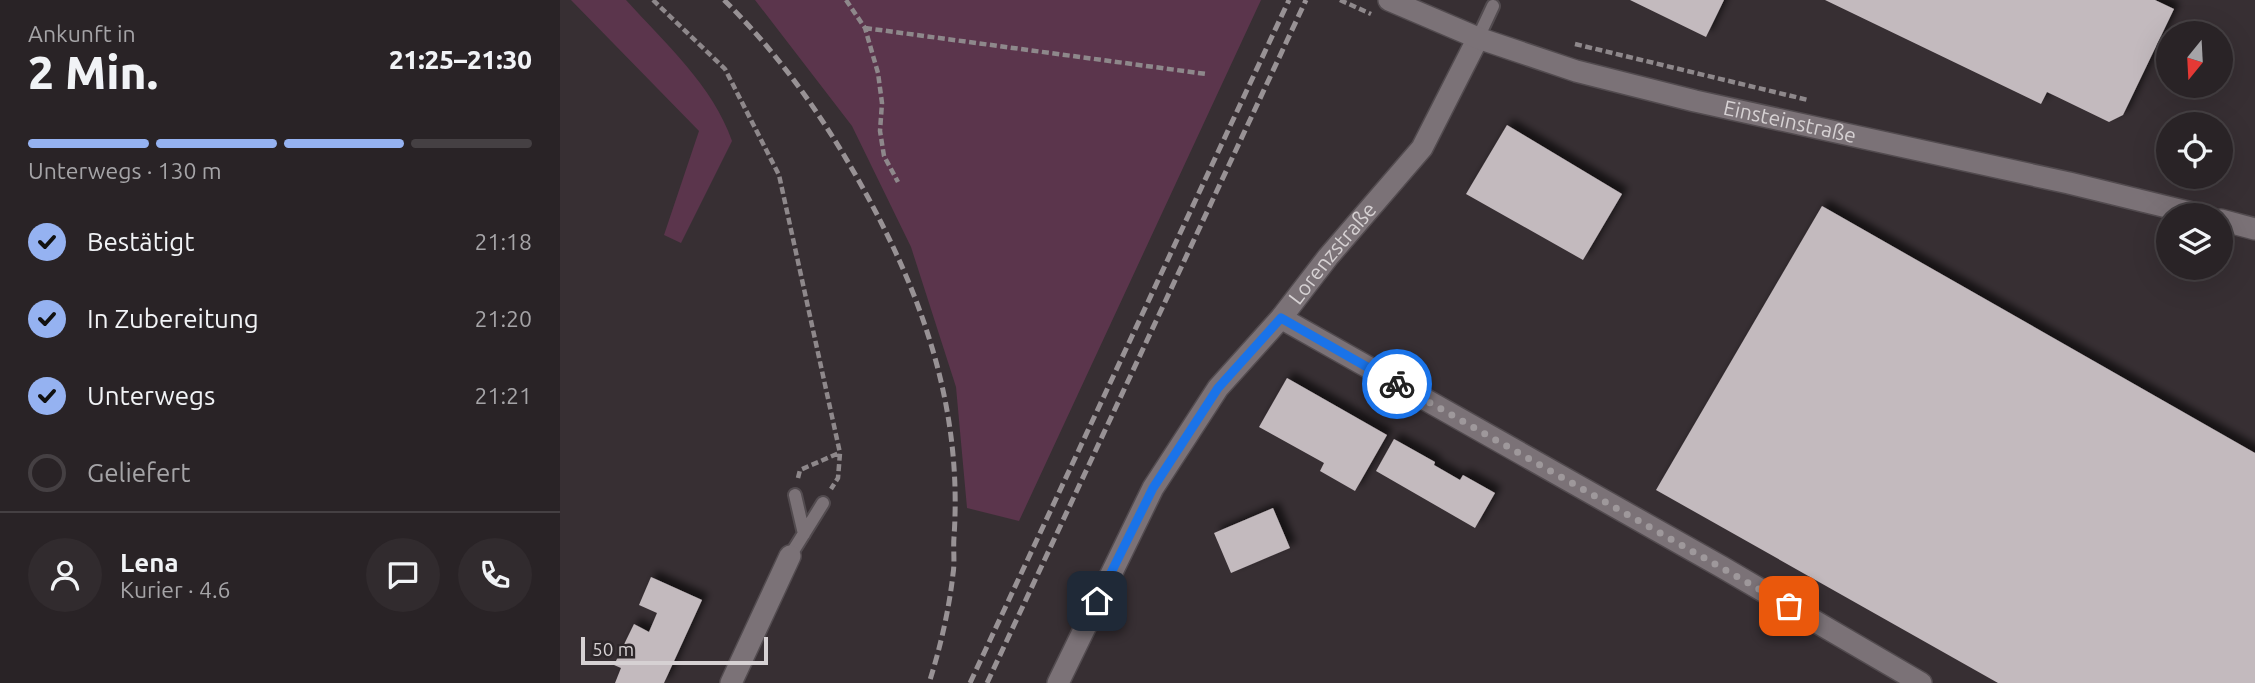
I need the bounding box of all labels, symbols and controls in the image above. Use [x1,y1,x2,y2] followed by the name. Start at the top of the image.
[28,21,136,46] text: Ankunft in
[2156,21,2233,98] north arrow
[2156,21,2233,280] map controls
[389,45,532,74] text: 21:25–21:30
[28,46,158,98] text: 2 Min.
[1721,95,1859,147] street label: Einsteinstraße
[2156,112,2233,189] button: locate
[28,158,222,183] text: Unterwegs · 130 m
[1283,197,1381,309] street label: Lorenzstraße
[2156,203,2233,280] button: layers
[28,223,66,261] icon: check
[87,227,194,256] text: Bestätigt
[474,229,532,254] text: 21:18
[28,300,66,338] icon: check
[87,304,259,333] text: In Zubereitung
[474,306,532,331] text: 21:20
[1362,349,1432,419] courier
[1378,365,1416,403] icon: bike
[28,377,66,415] icon: check
[87,381,215,410] text: Unterwegs
[474,383,532,408] text: 21:21
[87,458,190,487] text: Geliefert
[28,538,102,612] button: person
[366,538,440,612] button: chat
[458,538,532,612] button: phone
[120,548,179,577] text: Lena
[1067,571,1127,631] pin
[1759,576,1819,636] pin
[120,577,231,602] text: Kurier · 4.6
[1078,582,1116,620] icon: home
[1770,587,1808,625] icon: bag
[581,634,768,666] scale bar
[592,638,634,660] text: 50 m

